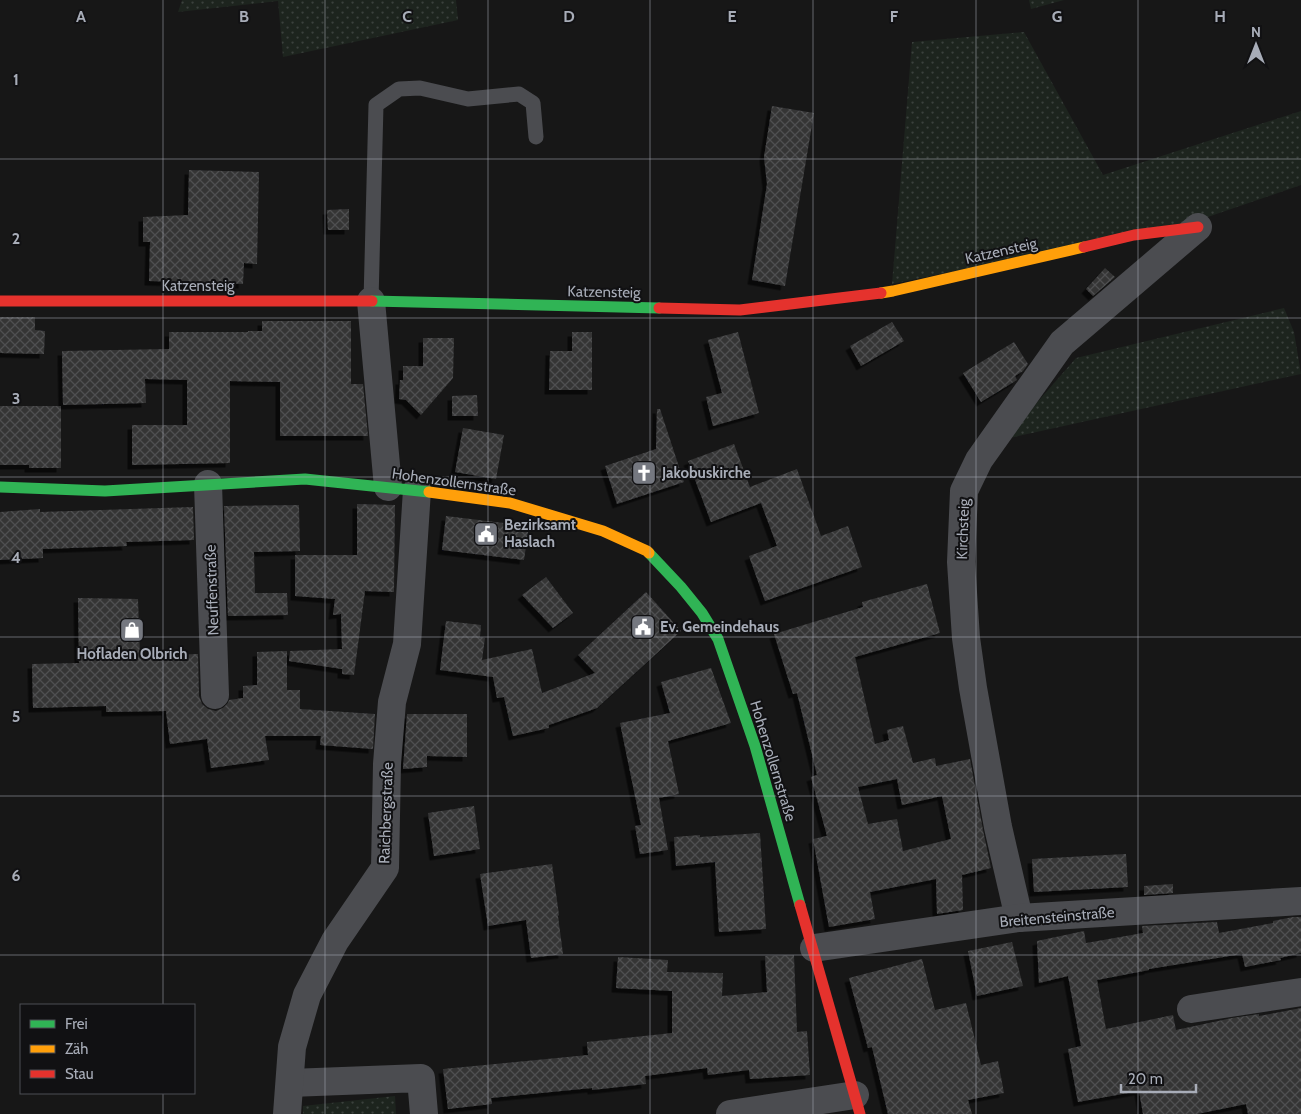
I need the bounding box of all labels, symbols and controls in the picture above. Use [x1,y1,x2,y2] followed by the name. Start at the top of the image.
[76,7,86,26] text: A
[239,7,249,26] text: B
[402,7,412,26] text: C
[563,7,575,26] text: D
[727,7,737,26] text: E
[890,7,899,26] text: F
[1052,7,1062,26] text: G
[1214,7,1226,26] text: H
[1231,20,1281,70] north arrow
[1251,23,1261,41] text: N
[13,70,19,89] text: 1
[12,229,20,248] text: 2
[963,234,1039,268] street label: Katzensteig
[161,277,235,295] street label: Katzensteig
[567,282,641,302] street label: Katzensteig
[12,389,20,408] text: 3
[631,460,657,486] church icon: Jakobuskirche
[391,464,518,500] street label: Hohenzollernstraße
[661,464,751,482] place label: Jakobuskirche
[953,498,973,560] street label: Kirchsteig
[504,516,576,551] place label: Bezirksamt Haslach
[473,521,499,547] public building icon: Bezirksamt Haslach
[201,544,223,636] street label: Neuffenstraße
[11,548,21,567] text: 4
[630,614,656,640] public building icon: Ev. Gemeindehaus
[119,617,145,643] shop icon: Hofladen Olbrich
[660,618,779,636] place label: Ev. Gemeindehaus
[76,645,188,663] place label: Hofladen Olbrich
[746,699,800,824] street label: Hohenzollernstraße
[12,707,20,726] text: 5
[375,762,397,864] street label: Raichbergstraße
[12,866,21,885] text: 6
[999,903,1115,931] street label: Breitensteinstraße
[20,1004,195,1094] legend
[65,1015,88,1033] text: Frei
[65,1040,88,1058] text: Zäh
[1121,1062,1196,1094] scale bar
[65,1065,94,1083] text: Stau
[1128,1070,1163,1088] text: 20 m

